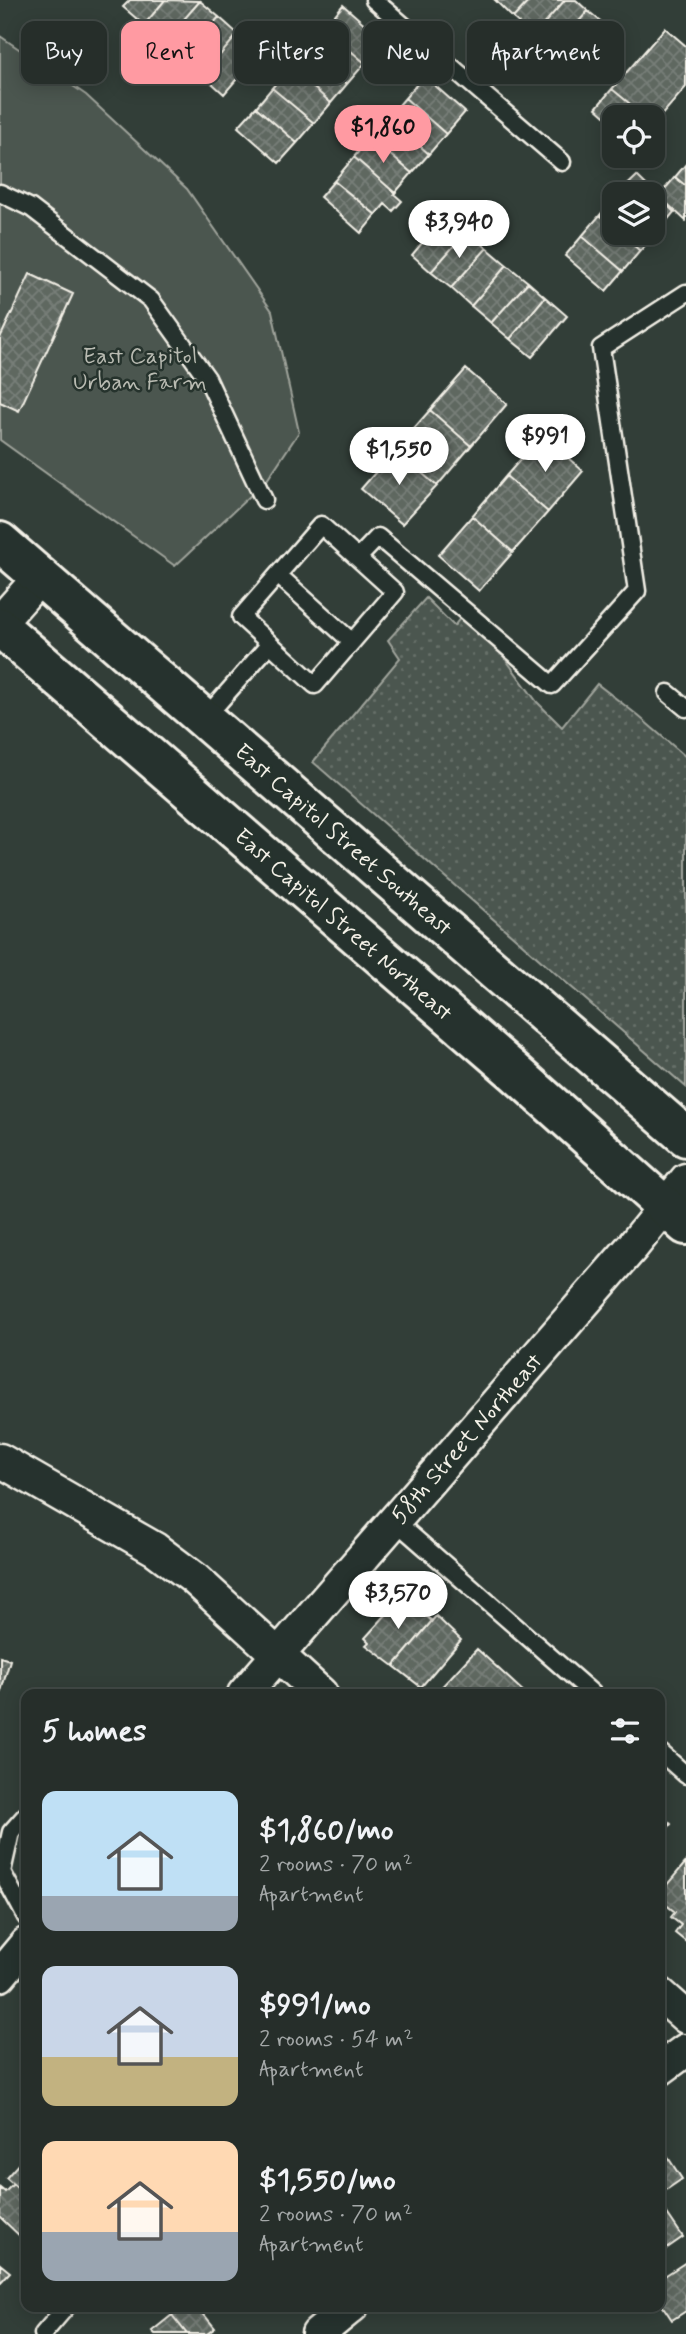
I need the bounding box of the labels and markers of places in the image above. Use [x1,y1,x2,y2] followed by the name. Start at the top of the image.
[326,106,440,165] pin: $1,860
[402,201,516,260] pin: $3,940
[504,414,586,474] pin: $991
[342,428,456,487] pin: $1,550
[341,1572,455,1631] pin: $3,570

